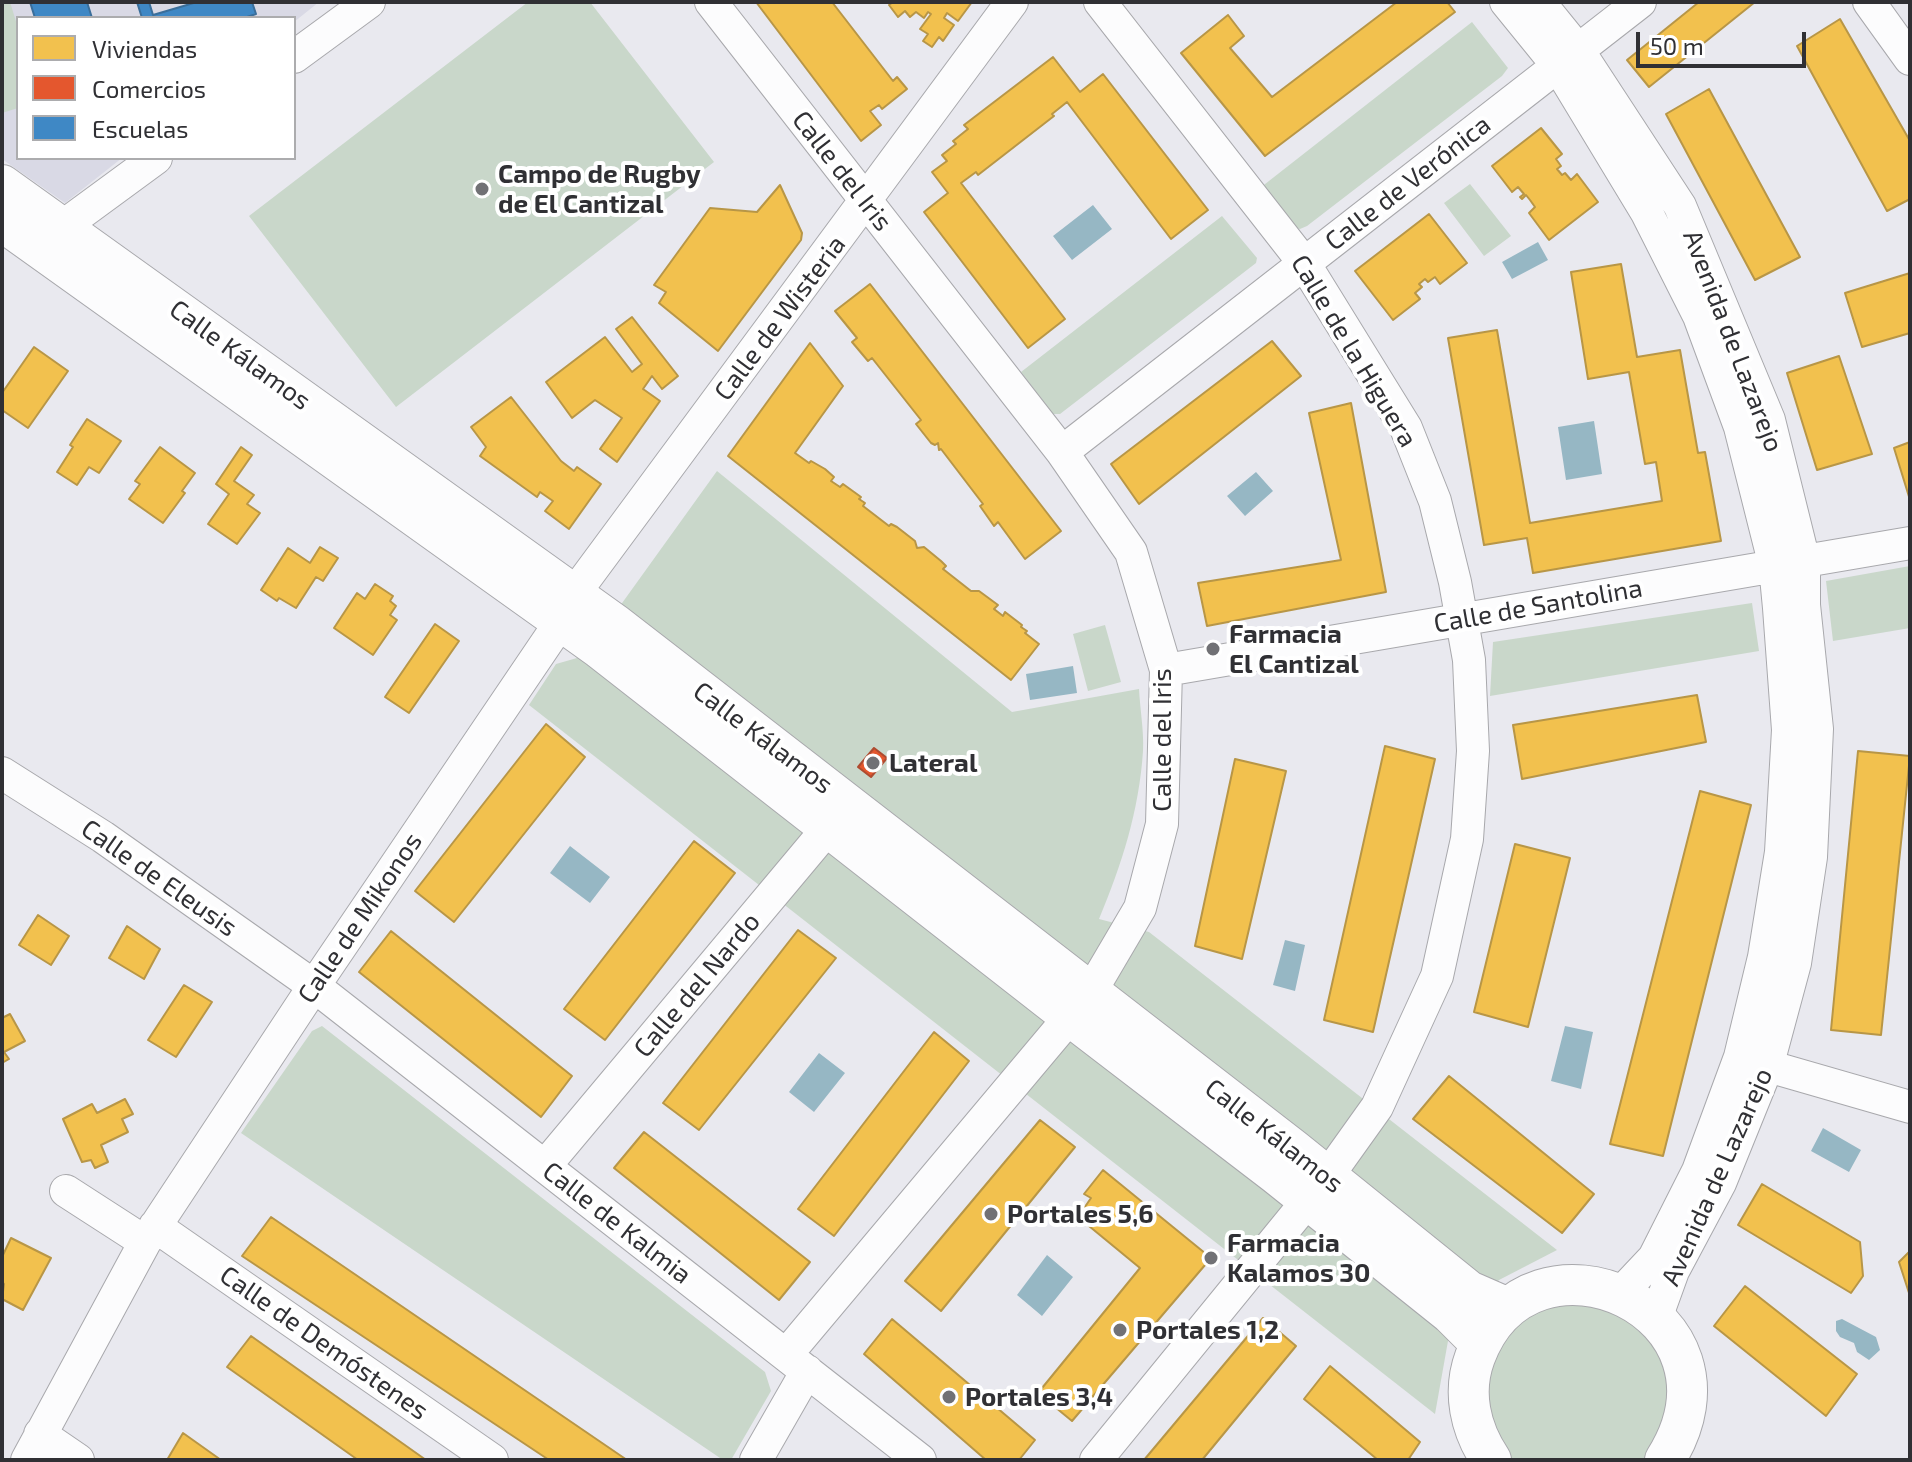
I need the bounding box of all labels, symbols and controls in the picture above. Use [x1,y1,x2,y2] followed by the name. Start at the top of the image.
[16,16,296,160] legend
[1640,16,1810,66] scale bar
[1650,31,1704,60] text: 50 m
[92,34,197,63] text: Viviendas
[92,74,206,103] text: Comercios
[786,105,898,237] street label: Calle del Iris
[1319,109,1497,257] street label: Calle de Verónica
[92,114,188,143] text: Escuelas
[498,158,701,220] place label: Campo de Rugby de El Cantizal
[473,180,491,198] marker: Campo de Rugby de El Cantizal
[1676,226,1790,456] street label: Avenida de Lazarejo
[708,229,852,407] street label: Calle de Wisteria
[1284,249,1424,453] street label: Calle de la Higuera
[163,293,317,417] street label: Calle Kálamos
[1431,572,1645,640] street label: Calle de Santolina
[1229,618,1359,680] place label: Farmacia El Cantizal
[1204,640,1222,658] marker: Farmacia El Cantizal
[1146,668,1178,812] street label: Calle del Iris
[687,675,839,801] street label: Calle Kálamos
[889,747,977,779] place label: Lateral
[864,754,882,772] marker: Lateral
[75,813,243,943] street label: Calle de Eleusis
[291,827,429,1009] street label: Calle de Mikonos
[627,906,767,1064] street label: Calle del Nardo
[1655,1063,1779,1291] street label: Avenida de Lazarejo
[1199,1072,1349,1200] street label: Calle Kálamos
[537,1155,697,1291] street label: Calle de Kalmia
[1007,1198,1154,1230] place label: Portales 5,6
[982,1205,1000,1223] marker: Portales 5,6
[1227,1227,1370,1288] place label: Farmacia Kalamos 30
[1202,1249,1220,1267] marker: Farmacia Kalamos 30
[214,1259,434,1427] street label: Calle de Demóstenes
[1136,1314,1279,1346] place label: Portales 1,2
[1111,1321,1129,1339] marker: Portales 1,2
[965,1381,1113,1413] place label: Portales 3,4
[940,1388,958,1406] marker: Portales 3,4

